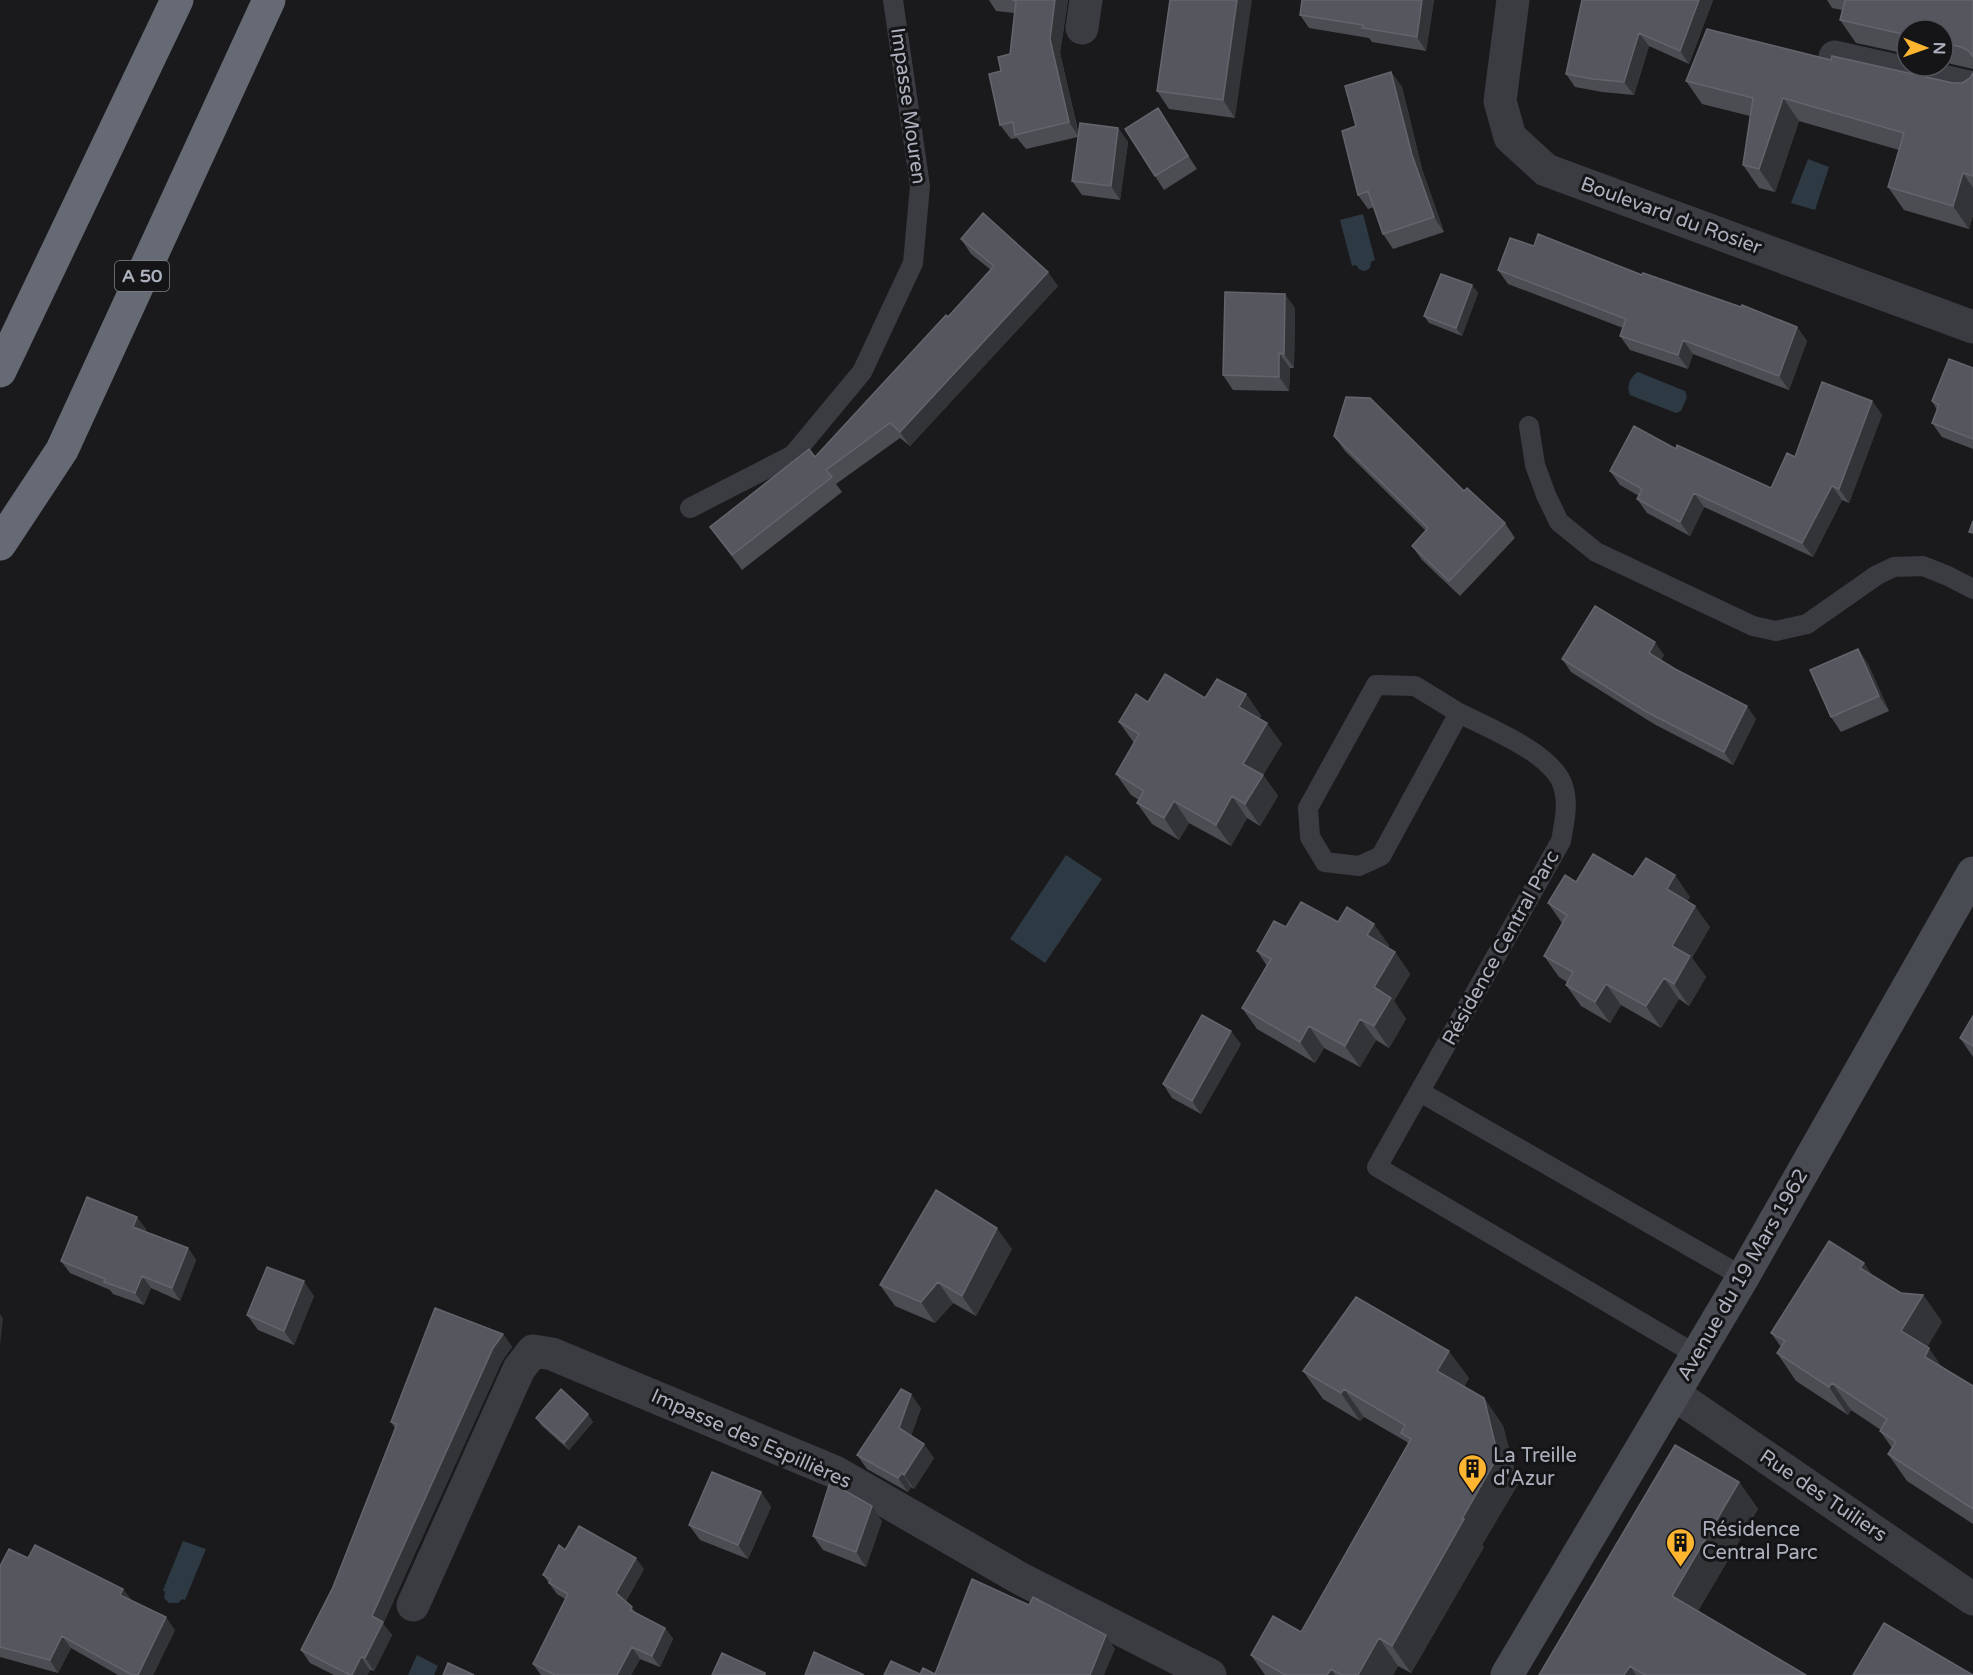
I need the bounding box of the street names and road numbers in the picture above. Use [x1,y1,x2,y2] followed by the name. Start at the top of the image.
[885,26,931,186] street label: Impasse Mouren
[1577,172,1765,260] street label: Boulevard du Rosier
[115,261,169,291] road number: A 50
[1437,846,1565,1050] street label: Résidence Central Parc
[1673,1165,1813,1385] street label: Avenue du 19 Mars 1962
[647,1384,855,1494] street label: Impasse des Espillières
[1755,1445,1891,1547] street label: Rue des Tuiliers

